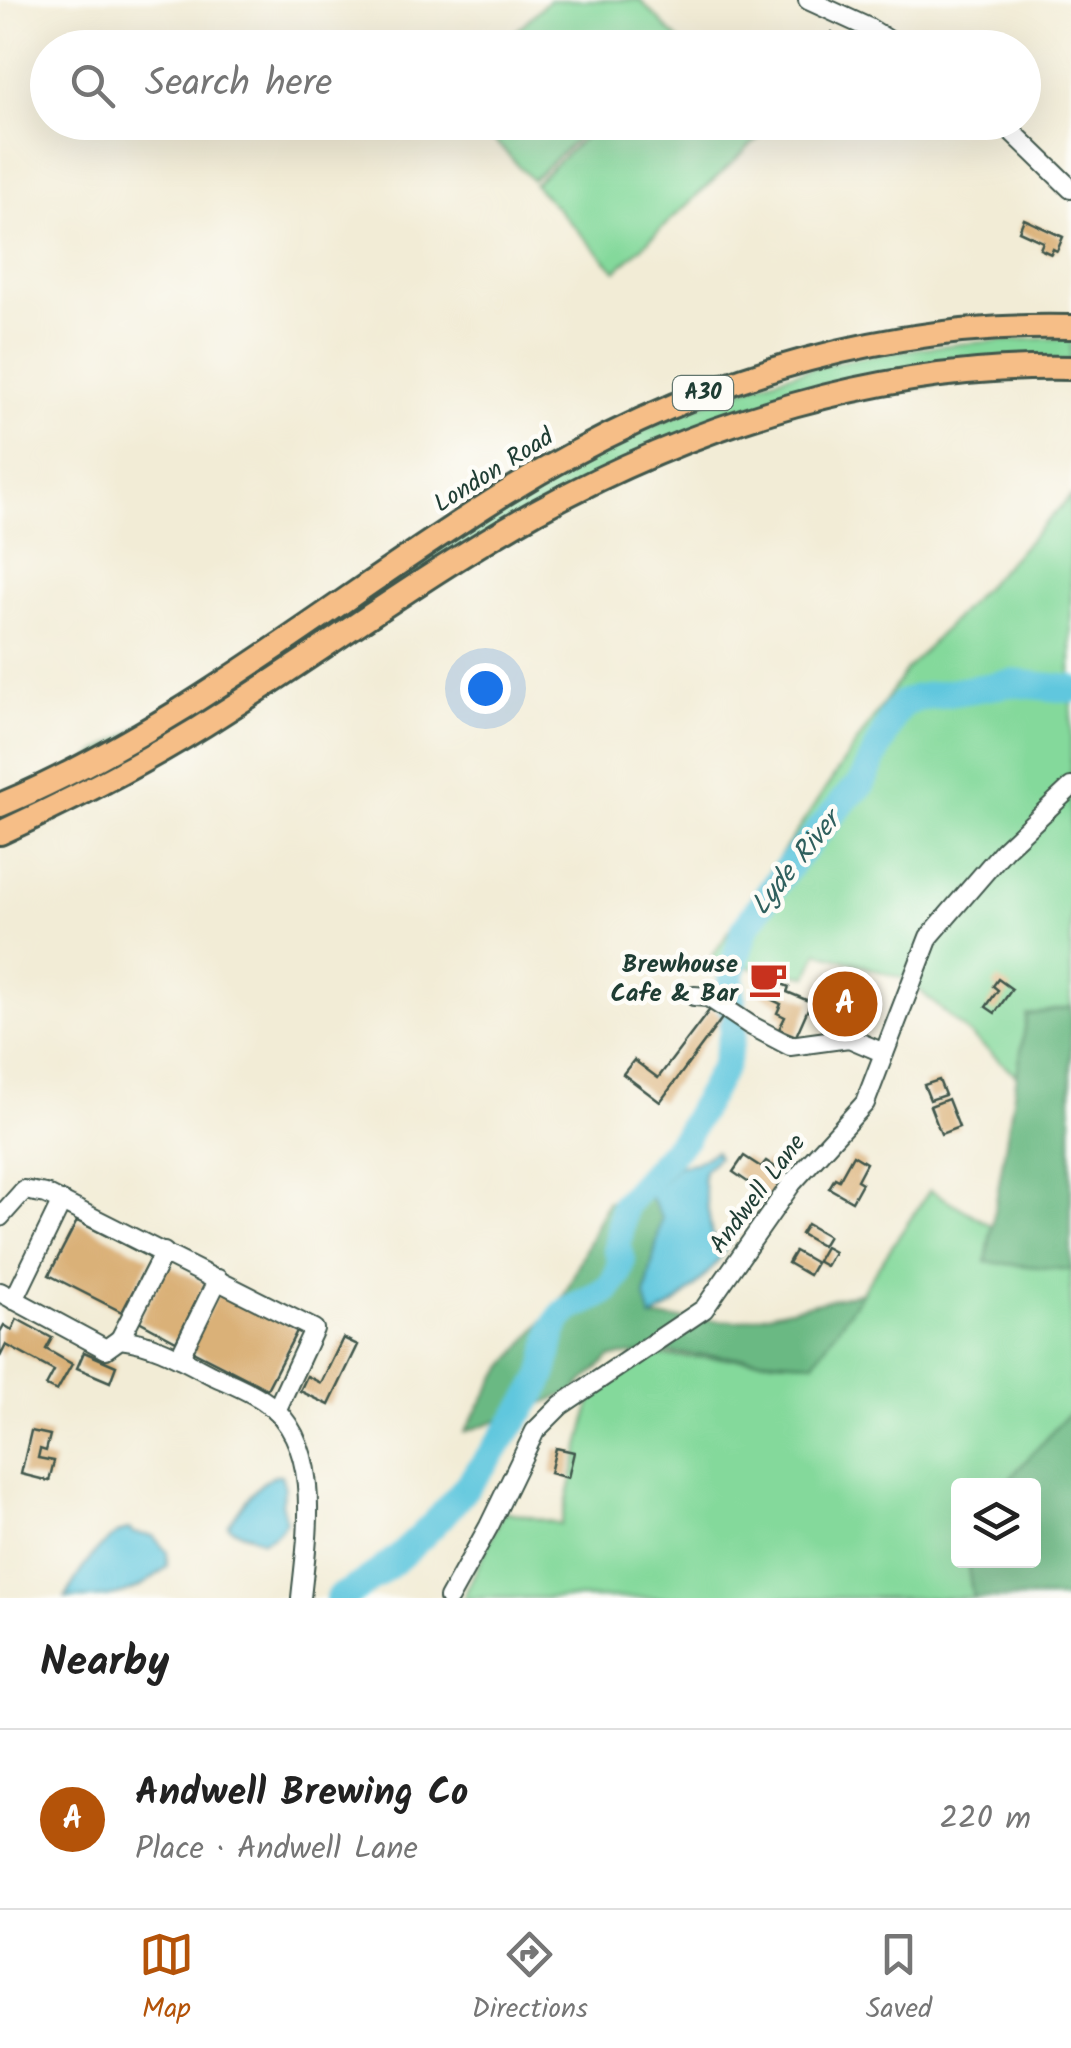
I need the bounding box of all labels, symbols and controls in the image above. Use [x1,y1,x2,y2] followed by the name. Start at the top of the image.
[30,30,1041,140] search box
[145,55,332,115] text: Search here
[65,58,120,113] icon: search
[673,376,733,410] road number: A30
[426,417,563,524] street label: London Road
[460,663,511,714] your location
[740,798,856,926] water label: Lyde River
[610,945,739,1014] place label: Brewhouse Cafe & Bar
[747,958,789,1000] cafe icon: Brewhouse Cafe & Bar
[812,966,878,1042] pin: A
[700,1126,816,1262] street label: Andwell Lane
[951,1478,1041,1568] map controls
[951,1478,1041,1568] button: layers
[40,1630,169,1697] text: Nearby
[135,1764,468,1824] text: Andwell Brewing Co
[62,1794,83,1845] text: A
[940,1794,1031,1845] text: 220 m
[135,1824,418,1875] text: Place · Andwell Lane
[139,1927,194,2032] tab: Map
[472,1927,588,2032] tab: Directions
[866,1927,932,2032] tab: Saved

